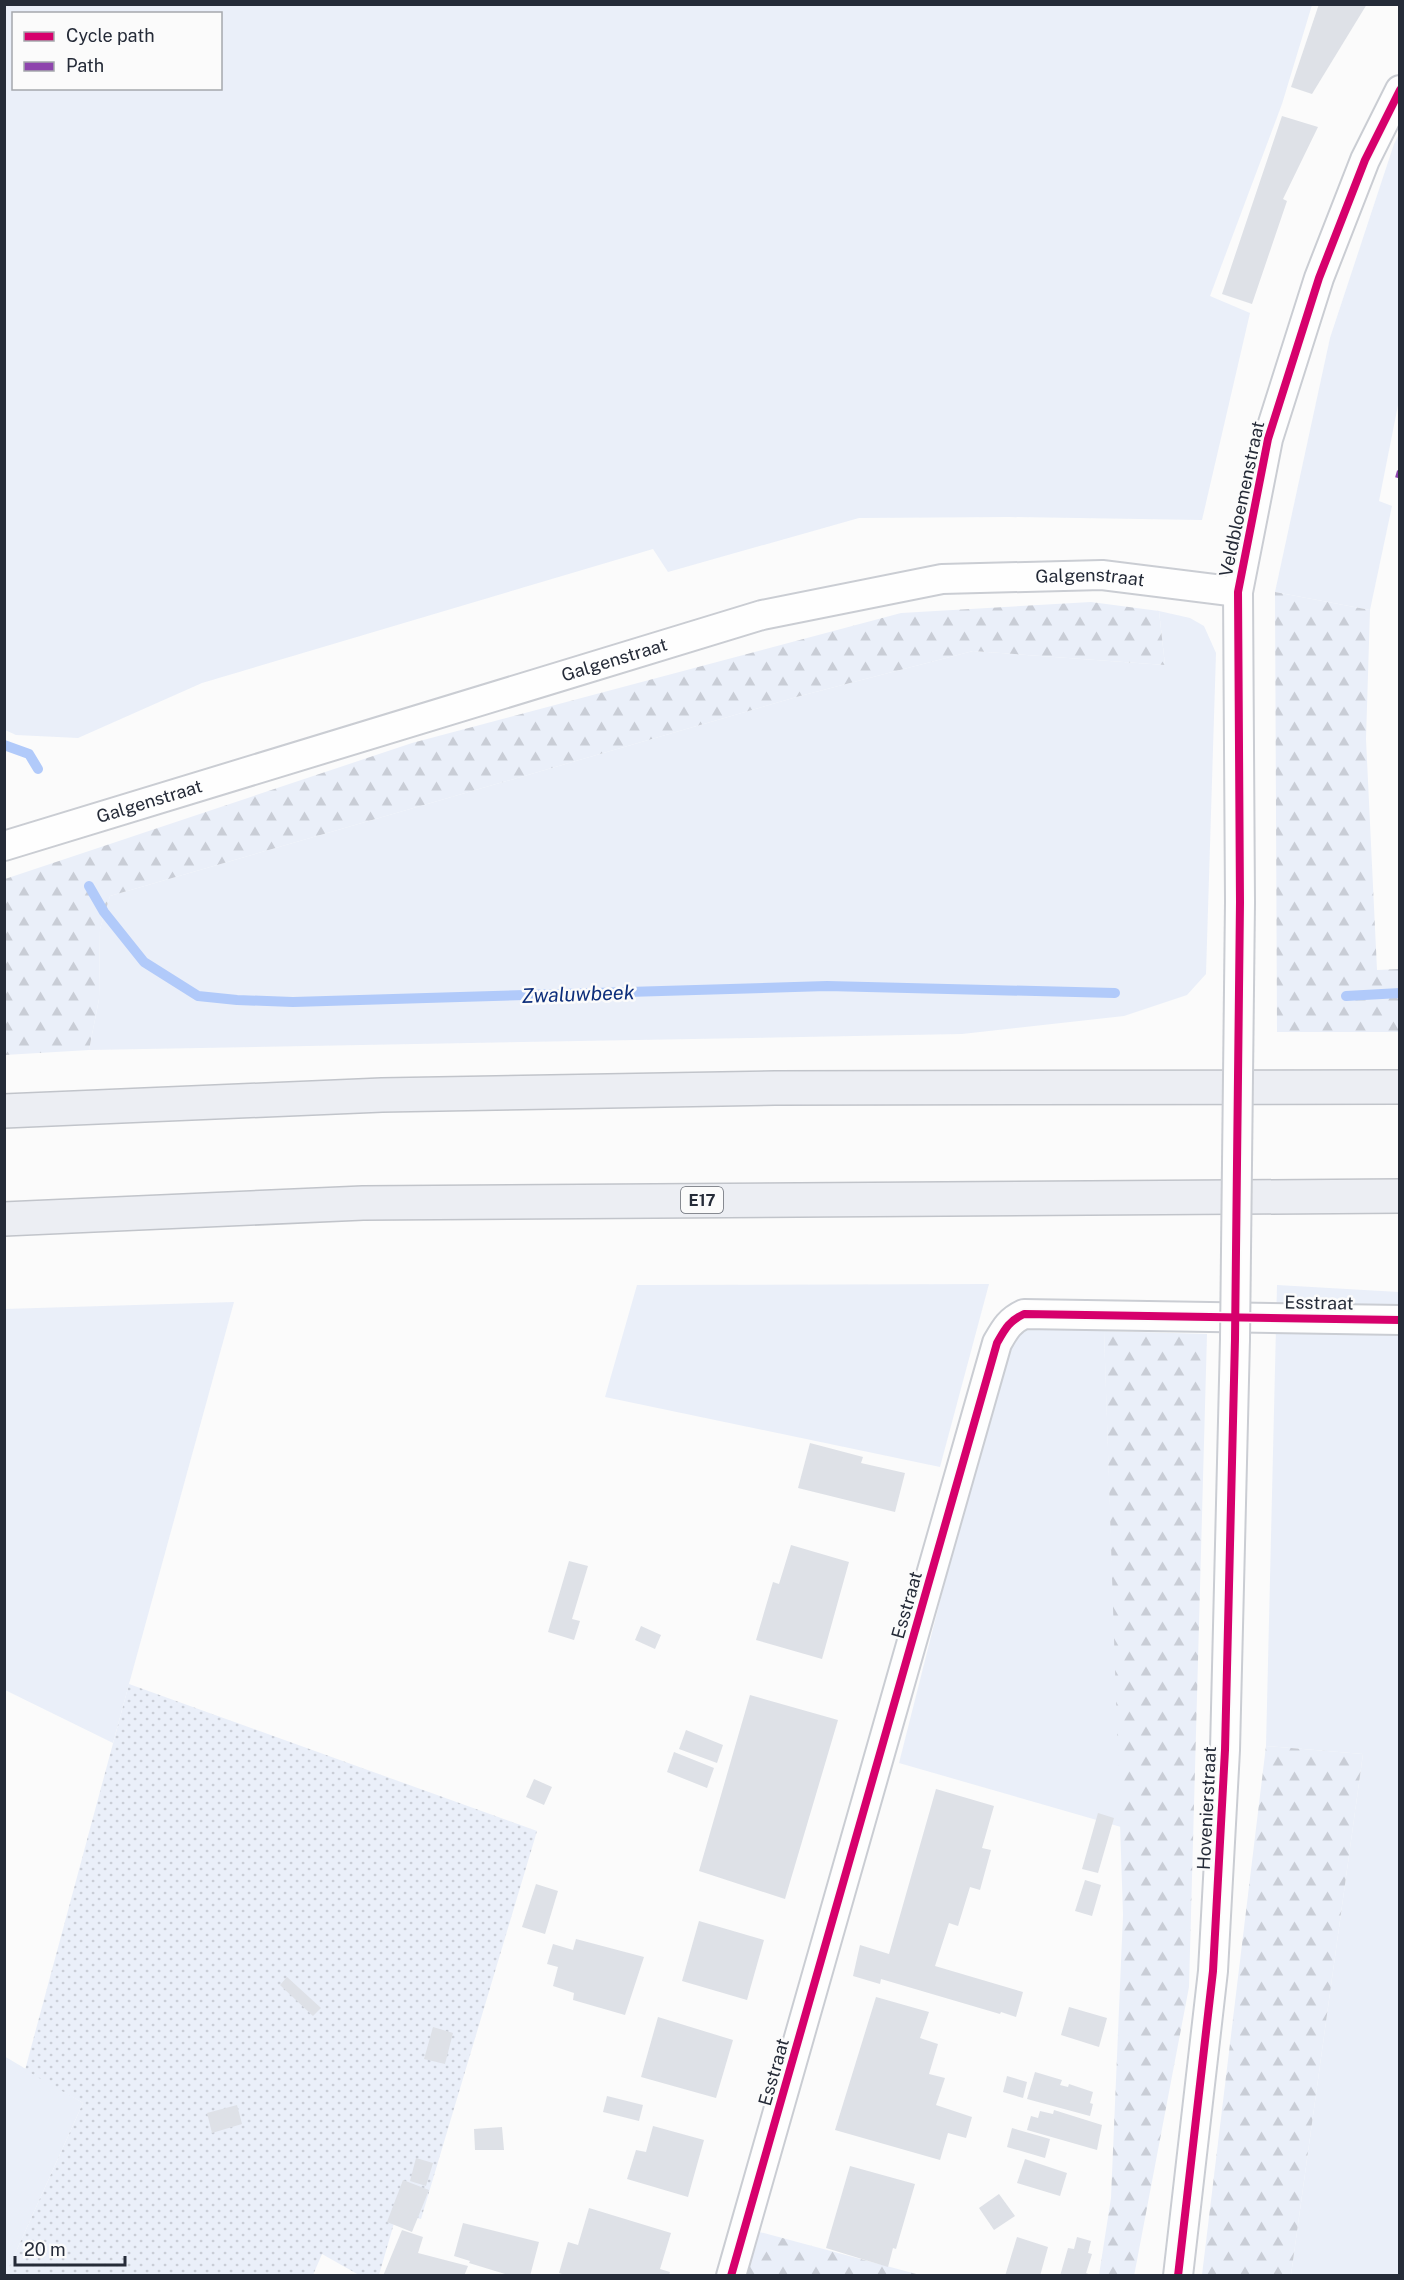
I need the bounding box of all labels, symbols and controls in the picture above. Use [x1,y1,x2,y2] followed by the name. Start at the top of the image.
[12,12,222,90] legend
[66,25,155,46] text: Cycle path
[66,55,104,76] text: Path
[1215,419,1268,579] street label: Veldbloemenstraat
[1035,564,1146,590] street label: Galgenstraat
[559,634,670,686] street label: Galgenstraat
[94,775,205,827] street label: Galgenstraat
[521,980,635,1008] water label: Zwaluwbeek
[681,1187,723,1213] road number: E17
[1284,1291,1354,1314] street label: Esstraat
[887,1569,926,1641] street label: Esstraat
[1193,1746,1220,1870] street label: Hovenierstraat
[754,2036,793,2108] street label: Esstraat
[15,2229,124,2267] scale bar
[24,2239,66,2260] text: 20 m

